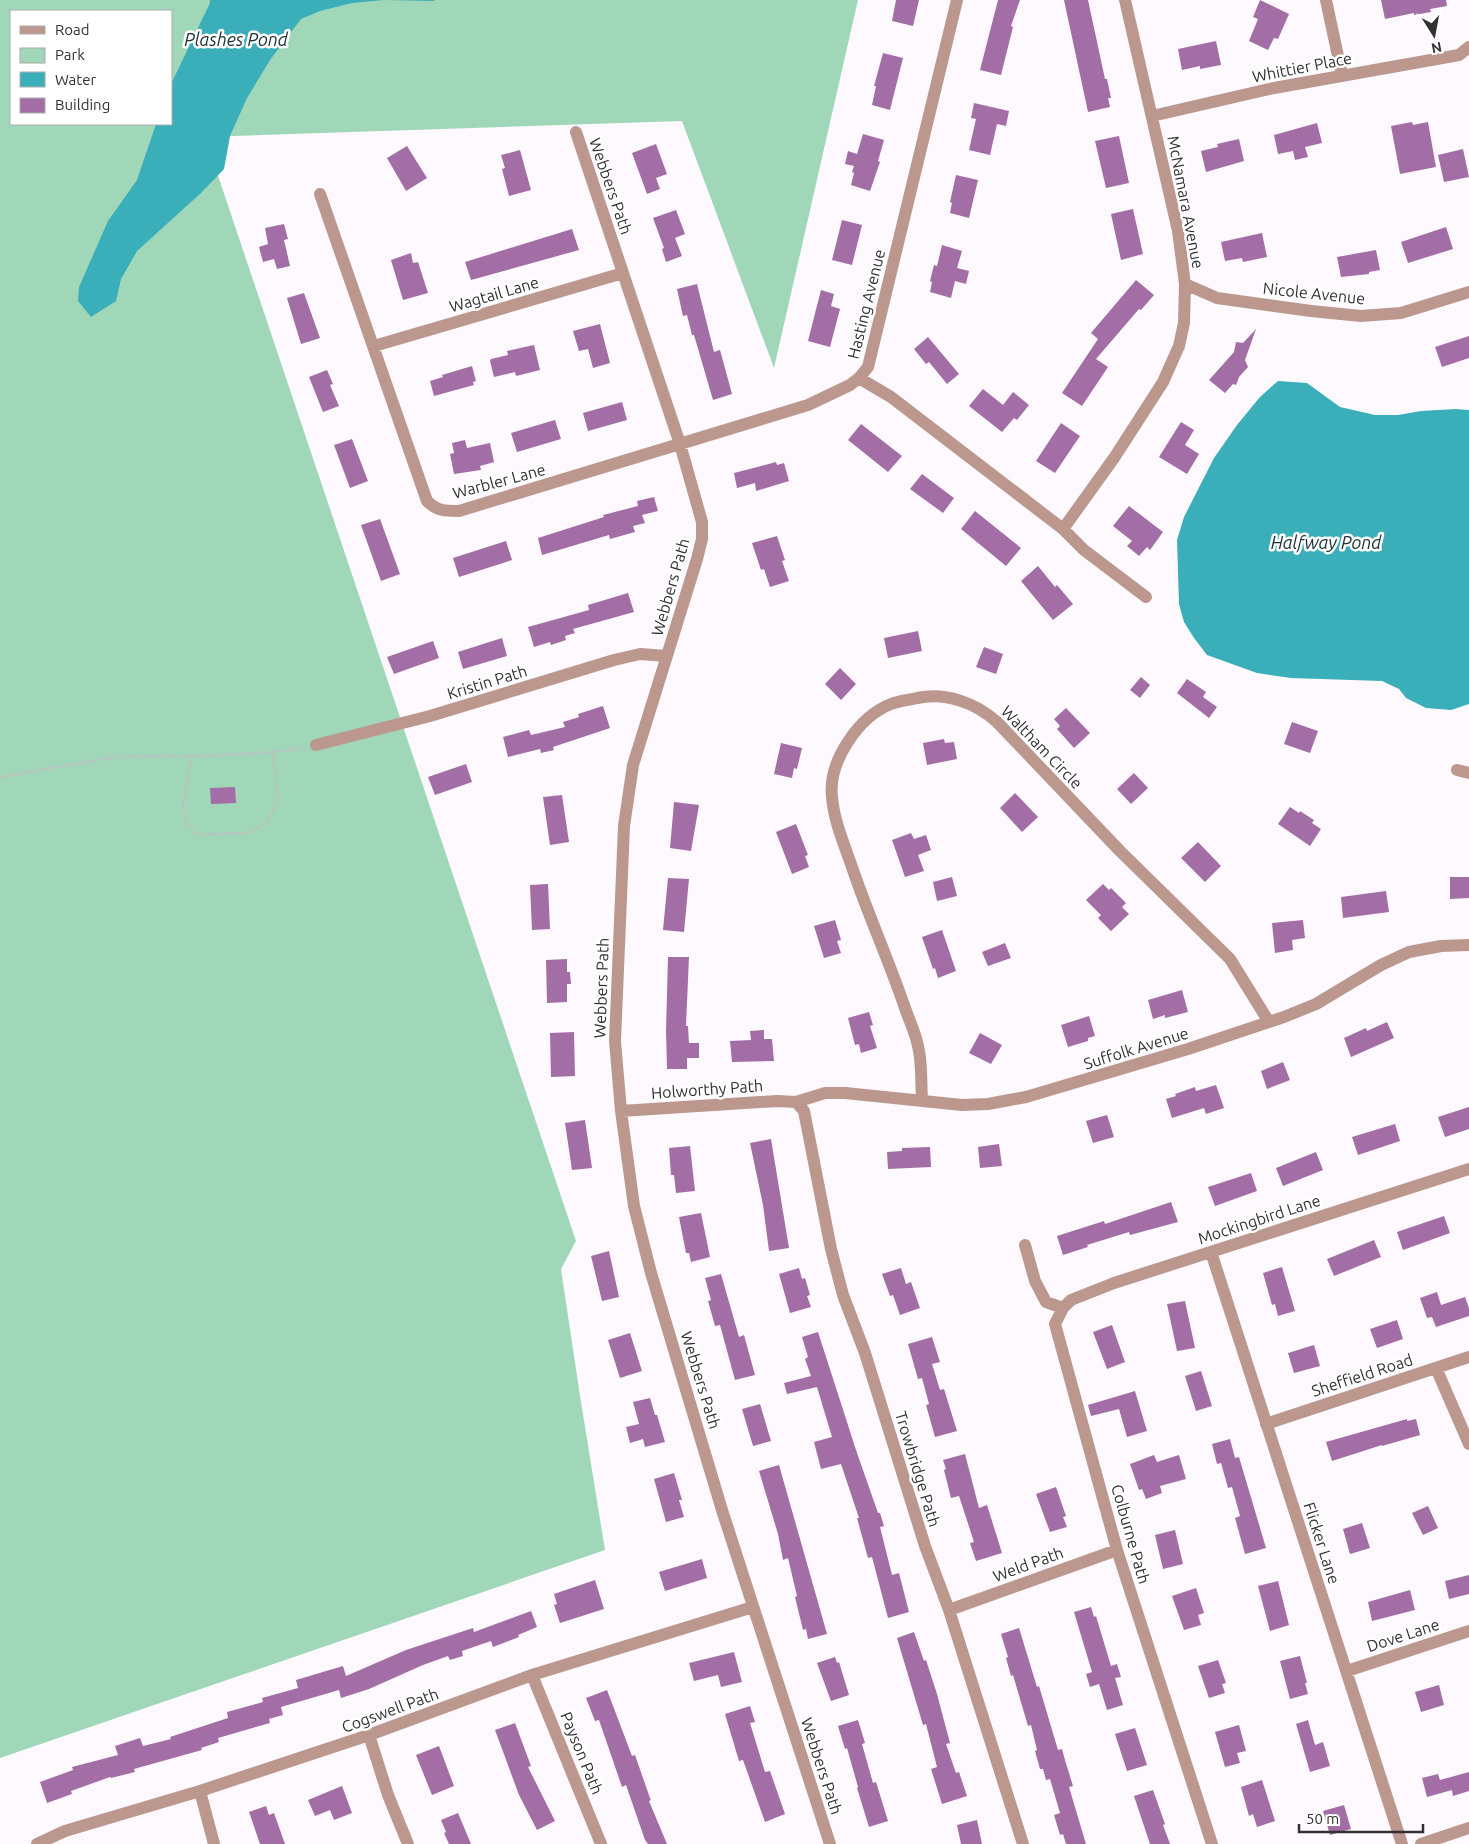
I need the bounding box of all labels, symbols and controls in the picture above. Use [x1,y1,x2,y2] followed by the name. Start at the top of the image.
[10,10,172,125] legend
[1409,10,1459,60] north arrow
[55,21,90,38] text: Road
[184,29,289,49] water label: Plashes Pond
[1430,39,1443,57] text: N
[55,46,85,63] text: Park
[1251,49,1353,85] street label: Whittier Place
[55,71,96,88] text: Water
[55,96,110,113] text: Building
[1164,134,1208,270] street label: McNamara Avenue
[586,135,636,237] street label: Webbers Path
[844,247,888,361] street label: Hasting Avenue
[447,273,541,315] street label: Wagtail Lane
[1262,279,1366,307] street label: Nicole Avenue
[451,460,547,502] street label: Warbler Lane
[1271,532,1382,553] water label: Halfway Pond
[647,536,693,638] street label: Webbers Path
[445,661,529,703] street label: Kristin Path
[998,702,1086,792] street label: Waltham Circle
[590,937,612,1039] street label: Webbers Path
[1081,1023,1191,1073] street label: Suffolk Avenue
[650,1076,764,1102] street label: Holworthy Path
[1195,1191,1323,1247] street label: Mockingbird Lane
[678,1329,724,1431] street label: Webbers Path
[1309,1350,1415,1400] street label: Sheffield Road
[892,1409,944,1529] street label: Trowbridge Path
[1108,1482,1154,1586] street label: Colburne Path
[1300,1500,1344,1586] street label: Flicker Lane
[990,1543,1066,1585] street label: Weld Path
[1364,1615,1442,1655] street label: Dove Lane
[339,1684,441,1736] street label: Cogswell Path
[557,1709,607,1797] street label: Payson Path
[798,1715,846,1817] street label: Webbers Path
[1299,1802,1423,1834] scale bar
[1306,1810,1339,1827] text: 50 m

